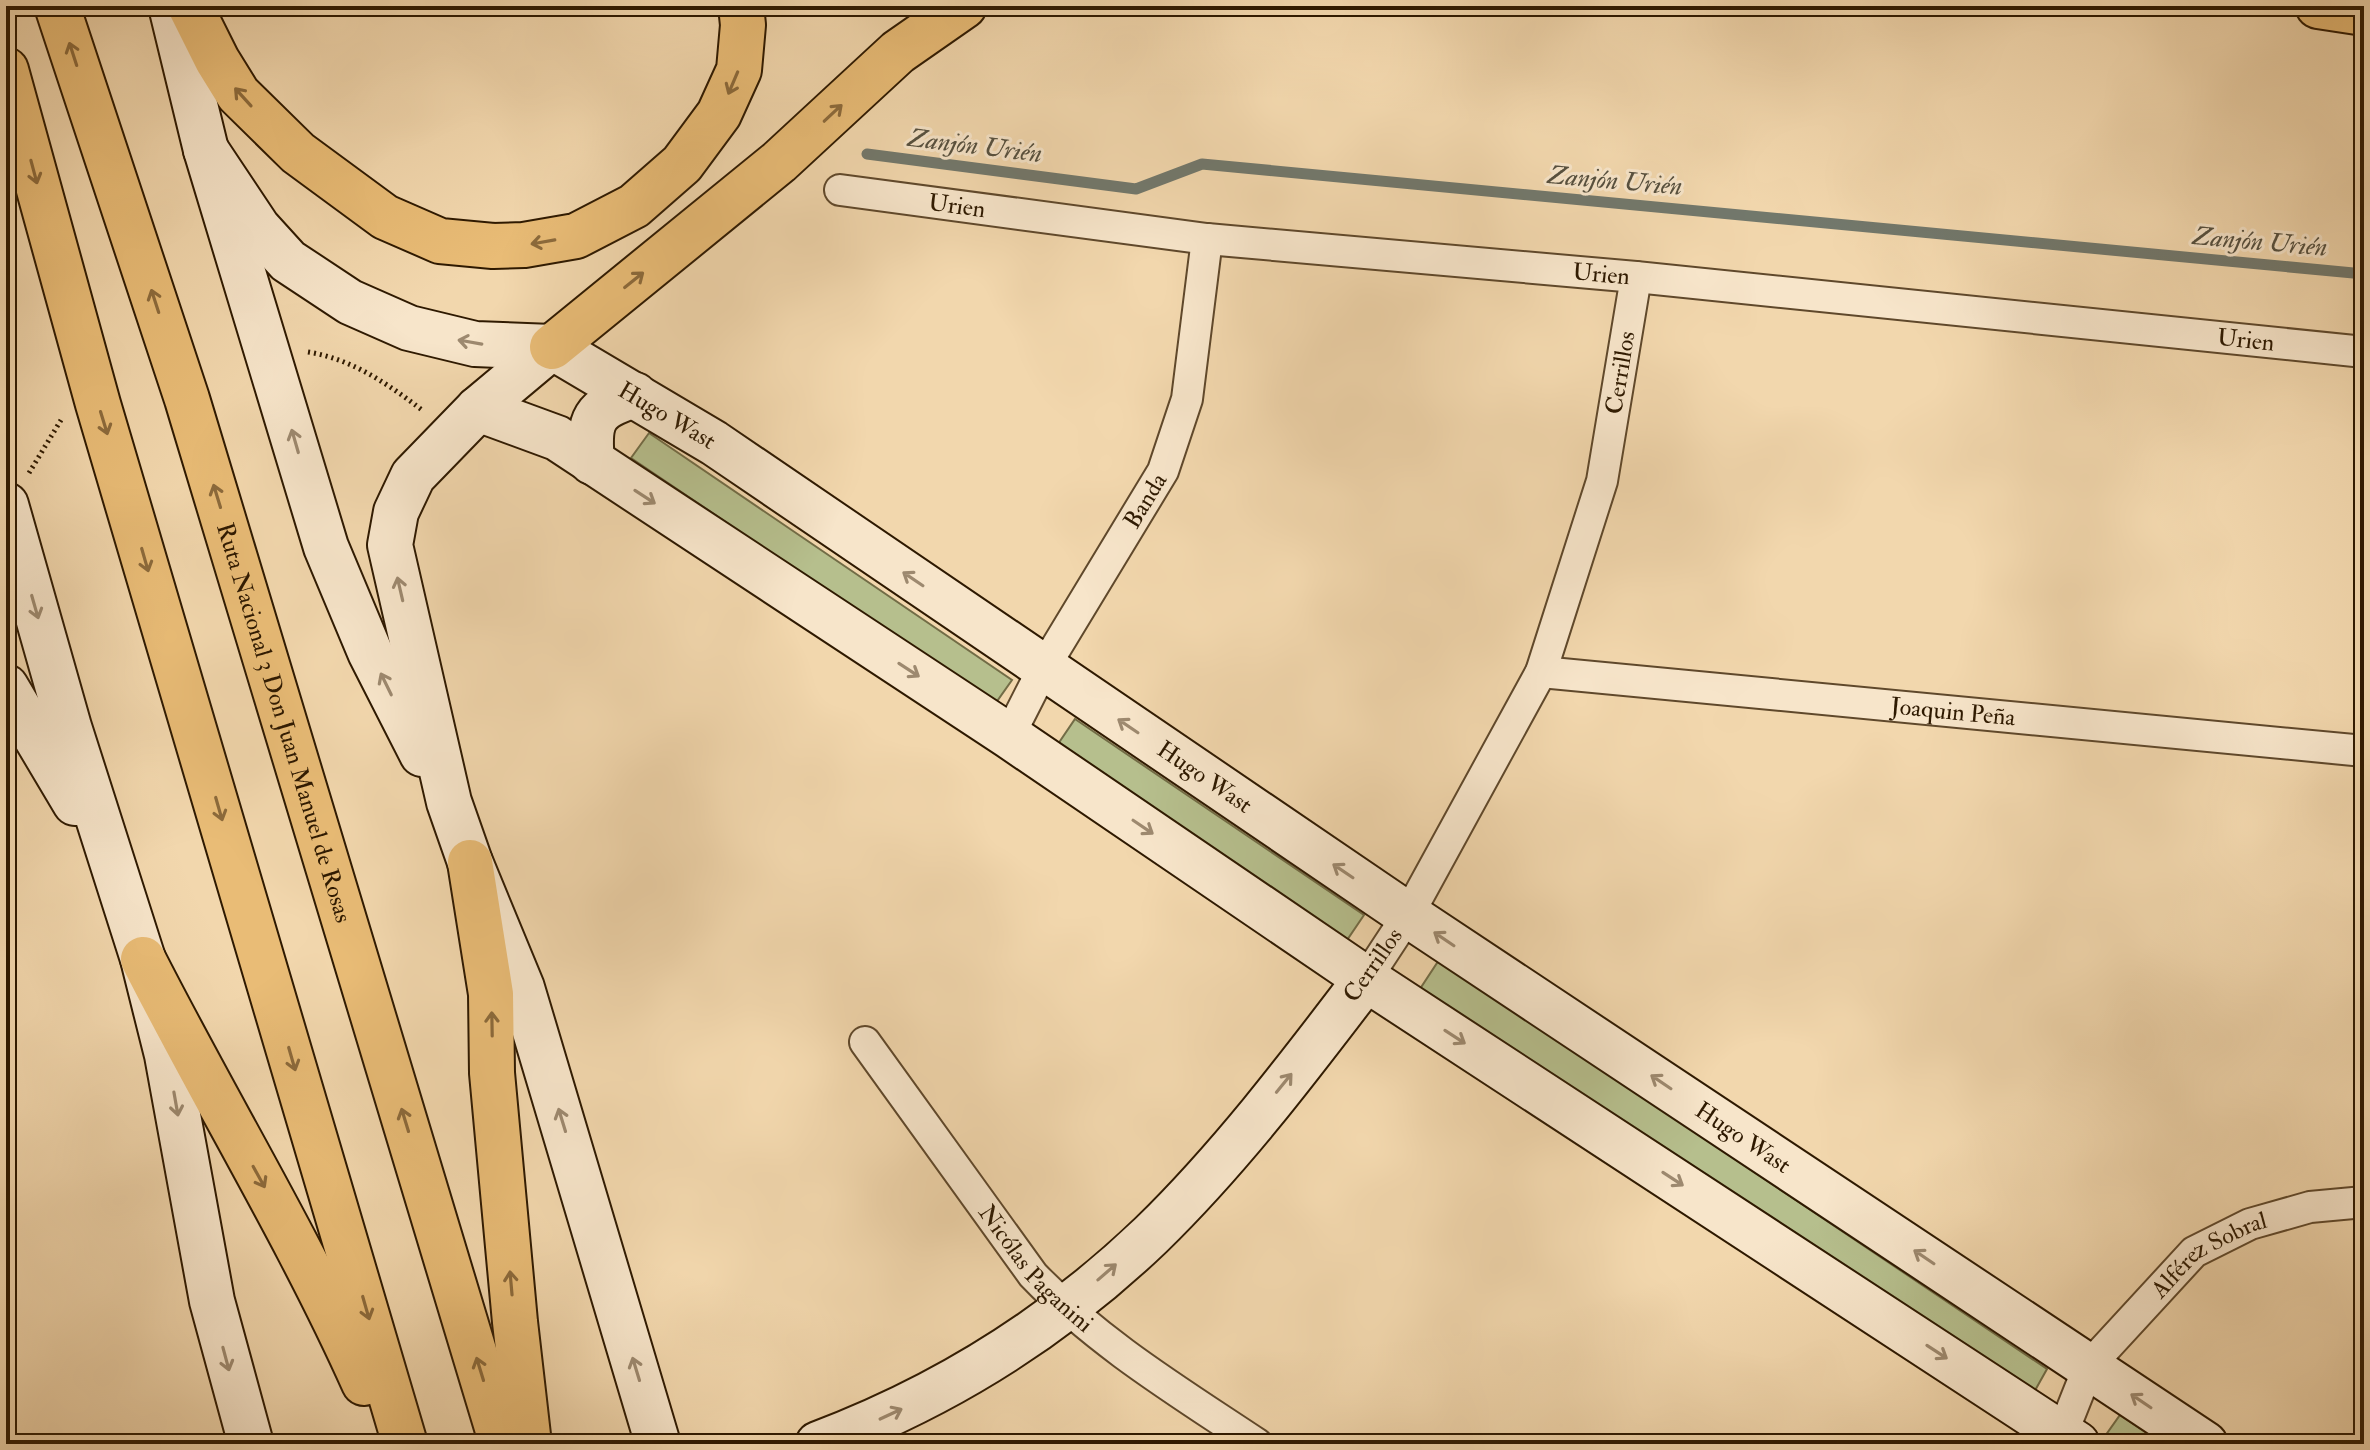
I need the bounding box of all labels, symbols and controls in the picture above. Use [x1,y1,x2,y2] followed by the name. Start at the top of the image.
[65,42,80,67] one-way arrow
[725,70,740,94] one-way arrow
[234,88,252,108] one-way arrow
[822,104,842,122] one-way arrow
[905,122,1044,170] water label: Zanjón Urién
[27,159,42,185] one-way arrow
[1545,159,1684,203] water label: Zanjón Urién
[927,186,987,225] street label: Urien
[2190,220,2329,264] water label: Zanjón Urién
[530,235,556,250] one-way arrow
[1571,256,1631,292] street label: Urien
[623,271,644,289] one-way arrow
[146,289,161,314] one-way arrow
[2216,321,2276,358] street label: Urien
[1598,329,1642,416] street label: Cerrillos
[457,334,483,349] one-way arrow
[613,374,722,456] street label: Hugo Wast
[97,409,112,435] one-way arrow
[287,428,302,454] one-way arrow
[1116,466,1174,534] street label: Banda
[209,484,224,510] one-way arrow
[634,489,656,505] one-way arrow
[210,519,359,926] street label: Ruta Nacional 3 Don Juan Manuel de Rosas
[138,547,153,573] one-way arrow
[902,571,924,587] one-way arrow
[392,577,407,603] one-way arrow
[28,594,43,620] one-way arrow
[898,662,920,679] one-way arrow
[377,672,393,696] one-way arrow
[1888,690,2018,733] street label: Joaquin Peña
[1117,718,1139,734] one-way arrow
[1151,733,1259,820] street label: Hugo Wast
[212,796,227,822] one-way arrow
[1131,819,1154,835] one-way arrow
[1333,863,1355,879] one-way arrow
[1336,922,1410,1008] street label: Cerrillos
[1433,931,1455,947] one-way arrow
[484,1011,499,1038] one-way arrow
[1443,1029,1466,1045] one-way arrow
[285,1045,300,1071] one-way arrow
[1276,1073,1293,1094] one-way arrow
[1650,1074,1672,1091] one-way arrow
[169,1091,184,1117] one-way arrow
[1689,1095,1797,1181] street label: Hugo Wast
[397,1108,412,1134] one-way arrow
[554,1108,568,1133] one-way arrow
[251,1164,267,1188] one-way arrow
[1661,1172,1684,1188] one-way arrow
[972,1198,1100,1339] street label: Nicólas Paganini
[2143,1205,2270,1305] street label: Alférez Sobral
[1913,1249,1936,1265] one-way arrow
[1096,1263,1117,1281] one-way arrow
[503,1270,518,1297] one-way arrow
[359,1295,374,1321] one-way arrow
[1926,1344,1948,1360] one-way arrow
[220,1346,235,1372] one-way arrow
[472,1357,487,1383] one-way arrow
[628,1357,643,1383] one-way arrow
[2130,1392,2152,1409] one-way arrow
[878,1406,902,1421] one-way arrow

